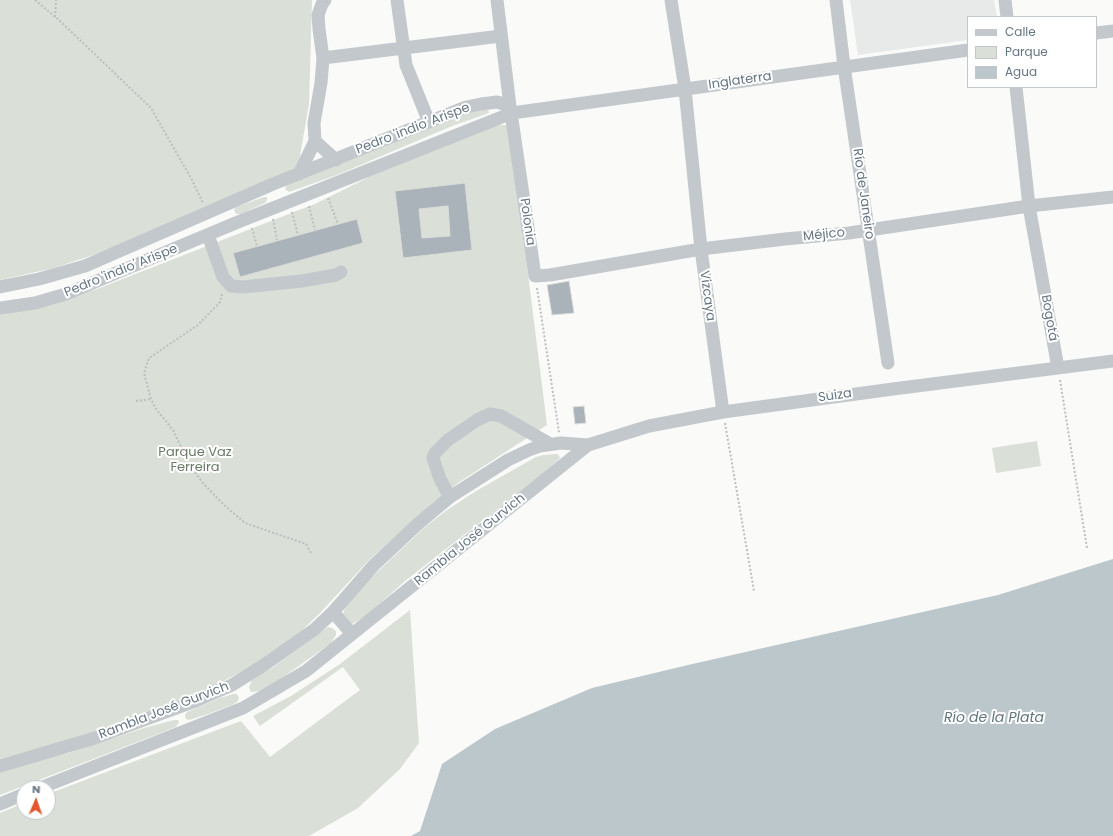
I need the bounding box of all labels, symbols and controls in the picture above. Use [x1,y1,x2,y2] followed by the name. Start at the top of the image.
[967,16,1097,88] legend
[1005,23,1036,40] text: Calle
[1005,43,1048,60] text: Parque
[1005,63,1037,80] text: Agua
[707,69,773,93] street label: Inglaterra
[354,100,472,158] street label: Pedro 'indio' Arispe
[849,148,877,240] street label: Río de Janeiro
[516,197,538,247] street label: Polonia
[802,225,846,245] street label: Méjico
[62,241,180,301] street label: Pedro 'indio' Arispe
[696,270,718,322] street label: Vizcaya
[1037,294,1061,342] street label: Bogotá
[817,386,853,406] street label: Suiza
[158,445,232,476] park label: Parque Vaz Ferreira
[412,491,528,589] street label: Rambla José Gurvich
[97,679,231,743] street label: Rambla José Gurvich
[944,710,1044,726] water label: Río de la Plata
[16,780,56,820] north arrow
[32,781,41,797] text: N

